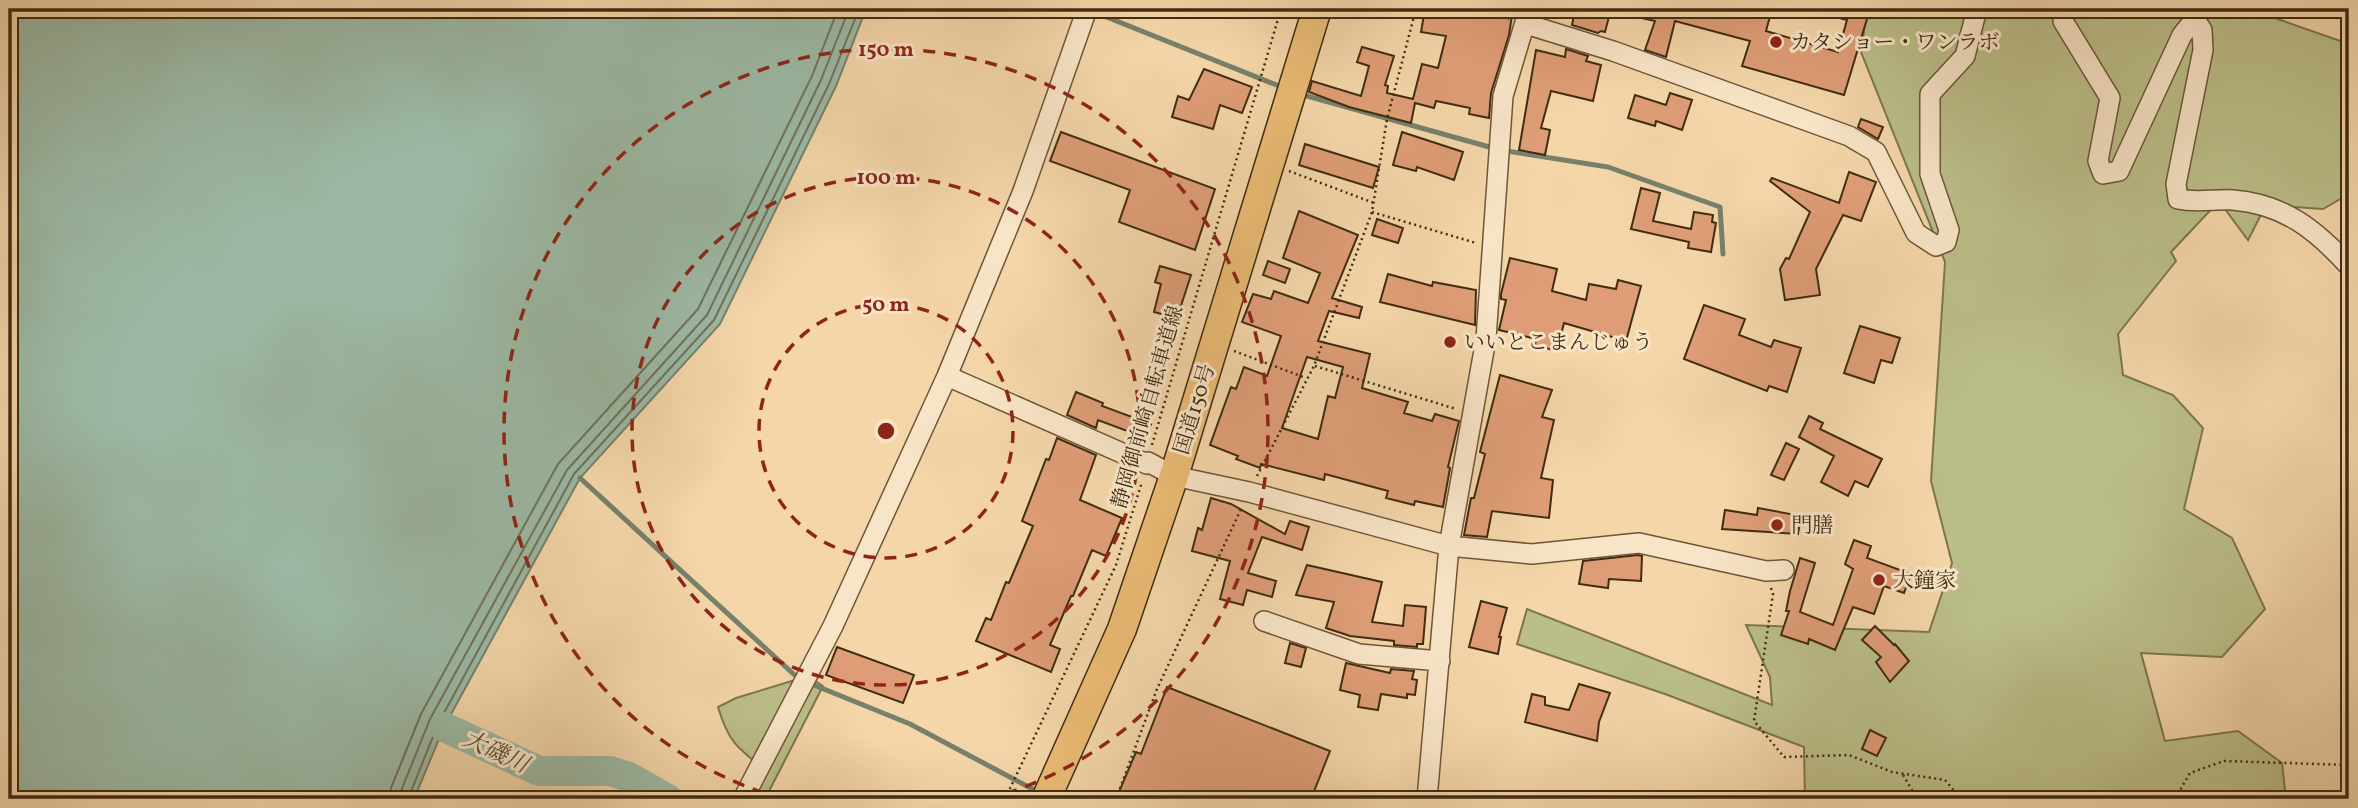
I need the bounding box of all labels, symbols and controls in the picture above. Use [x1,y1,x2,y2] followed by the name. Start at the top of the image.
[1790,29,2000,58] place label: カタショー・ワンラボ
[1768,34,1784,50] marker: カタショー・ワンラボ
[858,36,914,65] text: 150 m
[856,164,916,193] text: 100 m
[862,291,910,320] text: 50 m
[1106,302,1191,512] street label: 静岡御前崎自転車道線
[1464,329,1653,358] place label: いいとこまんじゅう
[1442,334,1458,350] marker: いいとこまんじゅう
[1168,361,1223,458] street label: 国道150号
[874,419,898,443] centre of rings
[1791,512,1833,541] place label: 門膳
[1769,517,1785,533] marker: 門膳
[1893,567,1956,596] place label: 大鐘家
[1871,572,1887,588] marker: 大鐘家
[457,724,536,783] water label: 大磯川

